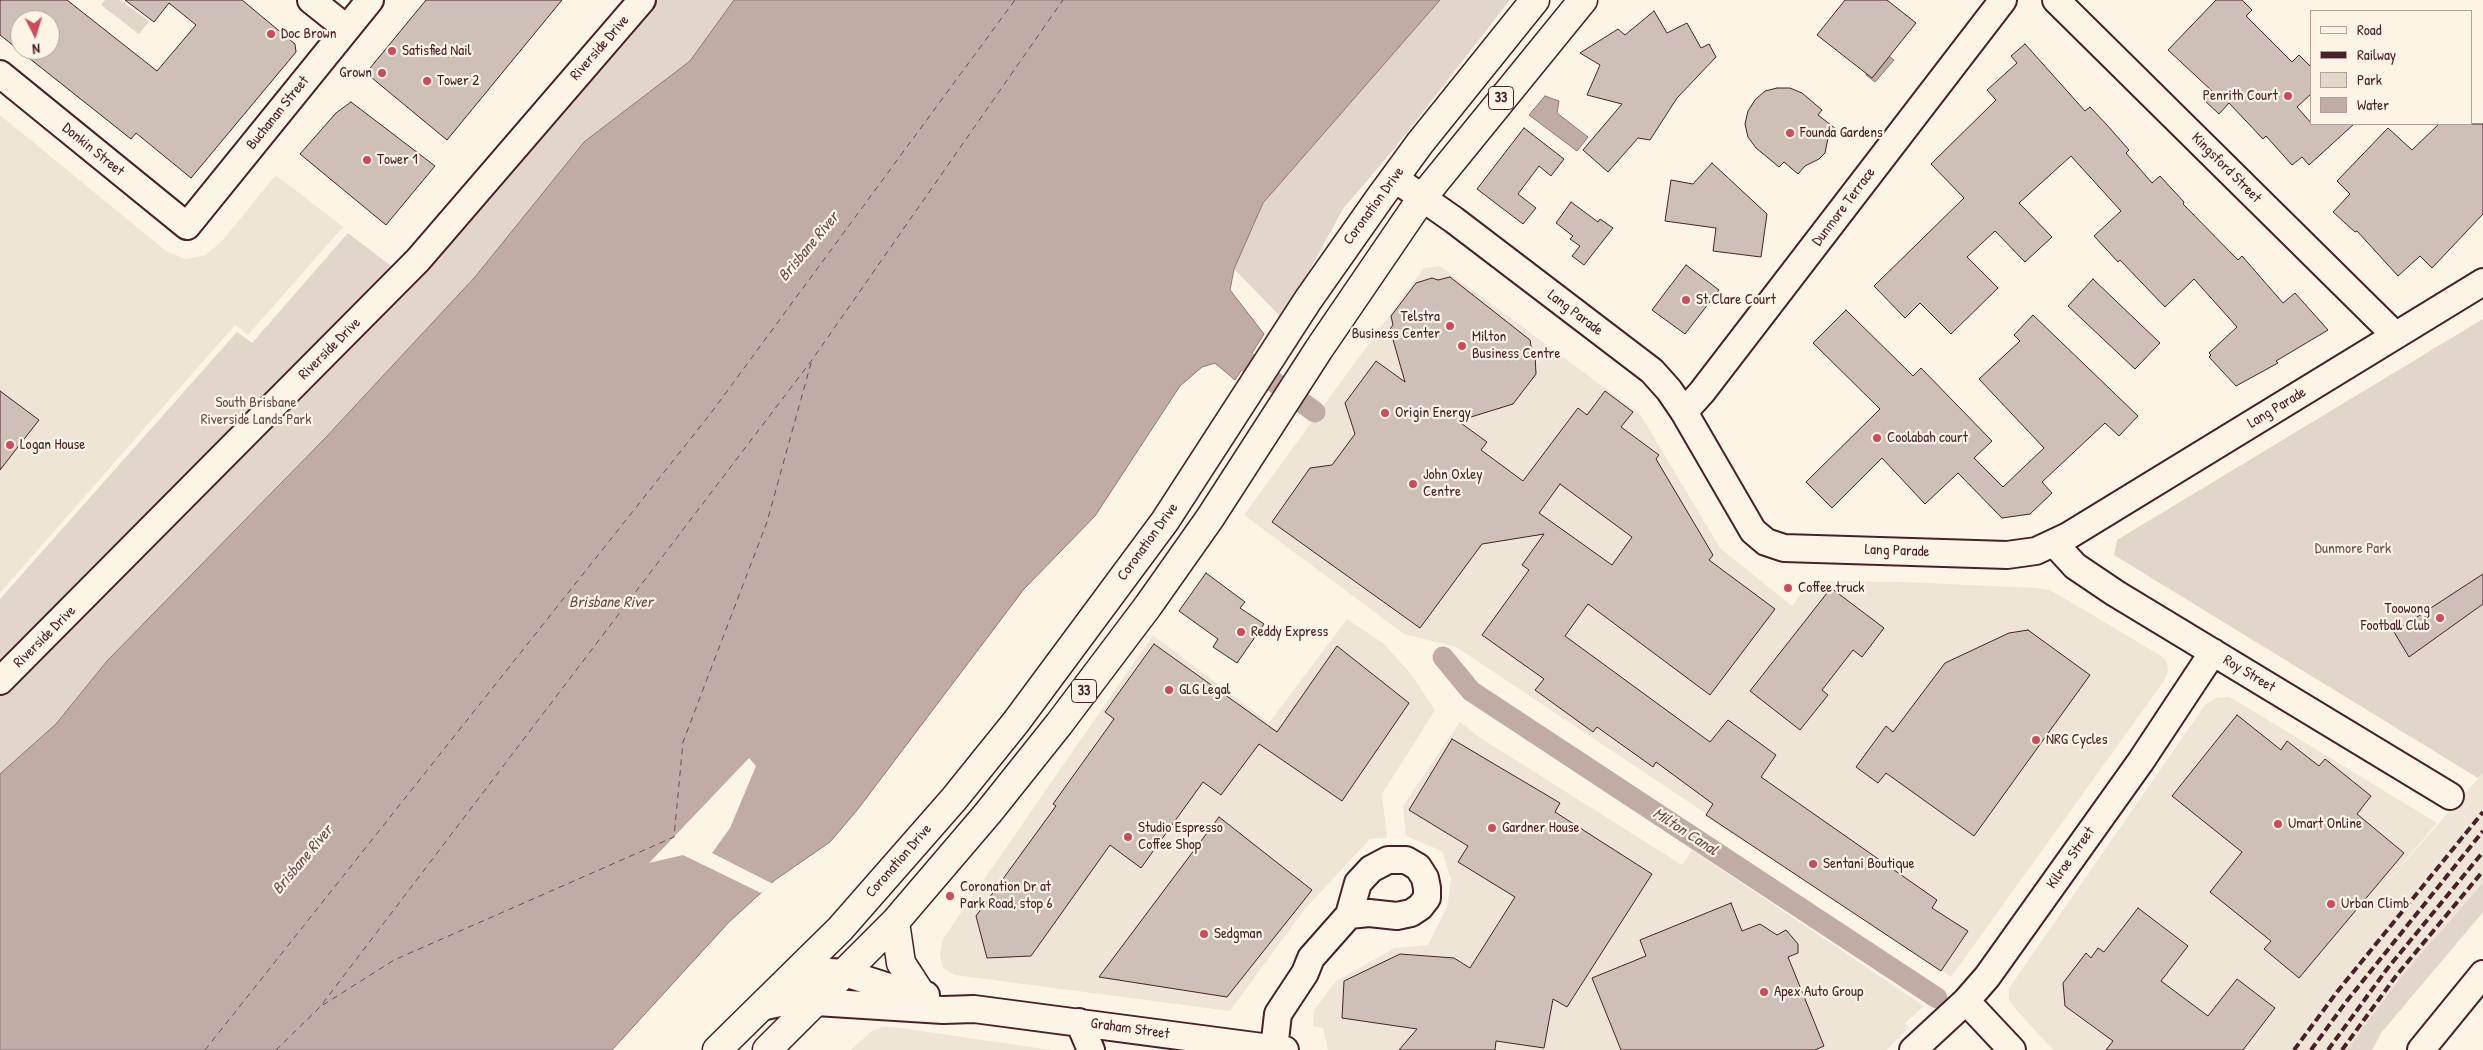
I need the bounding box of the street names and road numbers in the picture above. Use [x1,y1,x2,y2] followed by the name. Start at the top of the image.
[567,12,633,84] street label: Riverside Drive
[243,73,313,153] street label: Buchanan Street
[1488,86,1514,110] road number: 33
[58,120,128,180] street label: Donkin Street
[2187,129,2265,207] street label: Kingsford Street
[1340,164,1408,248] street label: Coronation Drive
[1809,164,1879,250] street label: Dunmore Terrace
[1544,286,1606,340] street label: Lang Parade
[295,314,365,384] street label: Riverside Drive
[2245,384,2309,432] street label: Lang Parade
[1114,500,1182,584] street label: Coronation Drive
[1864,541,1930,561] street label: Lang Parade
[10,602,80,672] street label: Riverside Drive
[2220,651,2278,697] street label: Roy Street
[1072,679,1096,702] road number: 33
[862,820,936,902] street label: Coronation Drive
[2043,824,2099,892] street label: Kilroe Street
[1089,1015,1171,1043] street label: Graham Street

